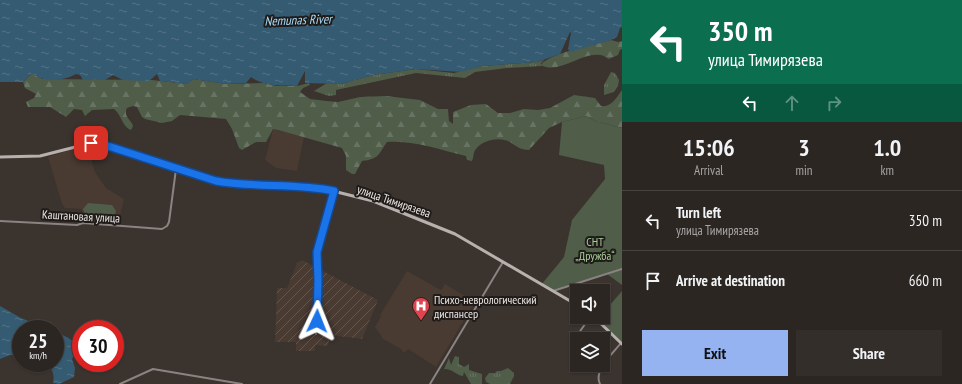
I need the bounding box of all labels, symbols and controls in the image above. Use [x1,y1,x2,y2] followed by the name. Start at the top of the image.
[264,10,334,30] water label: Nemunas River
[708,12,772,49] text: 350 m
[642,16,694,68] icon: left
[708,48,823,71] text: улица Тимирязева
[739,92,761,114] icon: left
[781,92,803,114] icon: ahead
[823,92,845,114] icon: right
[74,126,108,160] pin
[80,132,102,154] icon: arrive
[683,132,735,163] text: 15:06
[798,132,810,163] text: 3
[873,132,901,163] text: 1.0
[694,162,723,179] text: Arrival
[795,162,812,179] text: min
[880,162,894,179] text: km
[355,181,433,221] street label: улица Тимирязева
[676,203,721,222] text: Turn left
[42,206,121,226] street label: Каштановая улица
[642,210,664,232] icon: left
[909,211,942,230] text: 350 m
[676,222,759,239] text: улица Тимирязева
[575,234,615,263] park label: СНТ „Дружба“
[642,270,664,292] icon: arrive
[676,271,785,290] text: Arrive at destination
[909,271,942,290] text: 660 m
[570,284,610,372] map controls
[570,284,610,324] button: sound
[434,292,537,321] place label: Психо-неврологический диспансер
[411,296,431,321] hospital icon: Психо-неврологический диспансер
[296,300,338,342] position arrow
[72,320,124,372] speed limit sign: 30
[28,328,48,354] text: 25
[642,330,788,376] button: Exit
[796,330,942,376] button: Share
[570,332,610,372] button: layers
[29,349,47,362] text: km/h

